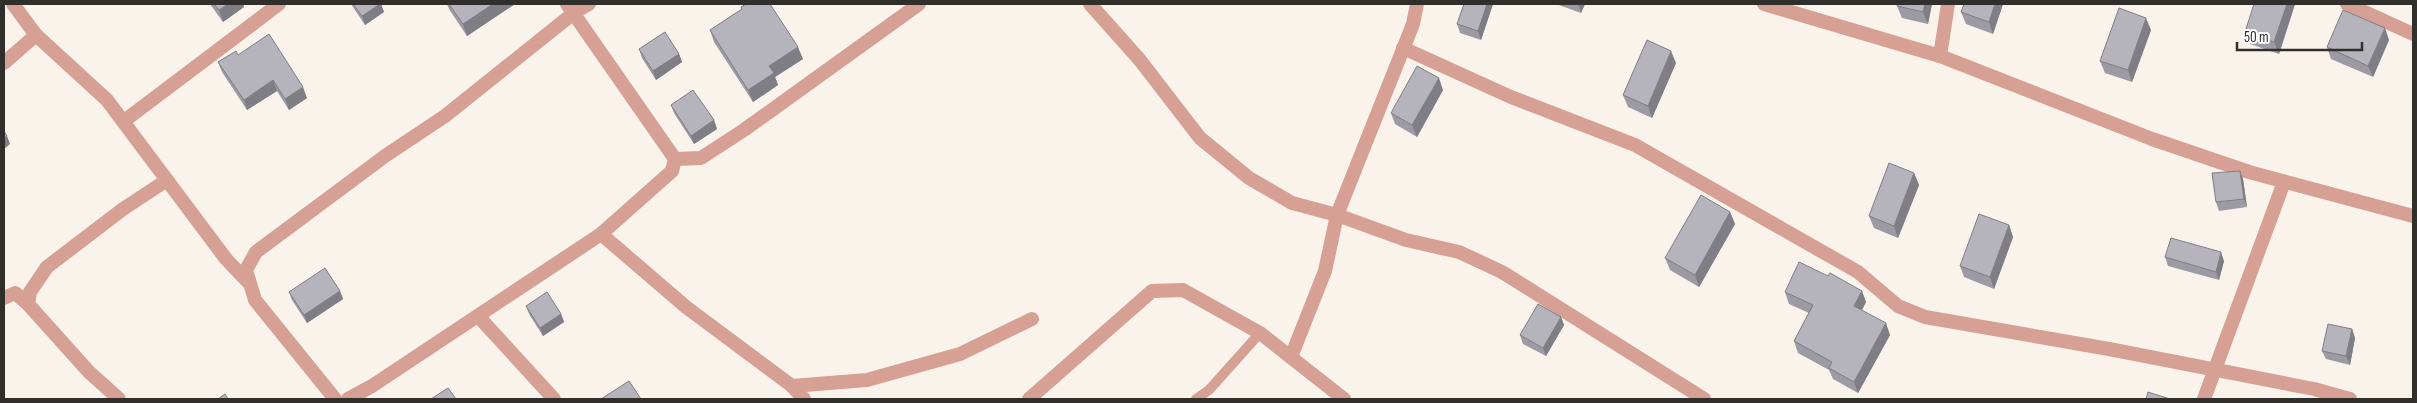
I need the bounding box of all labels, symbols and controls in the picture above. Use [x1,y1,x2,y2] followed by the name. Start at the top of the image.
[2237,20,2362,52] scale bar
[2244,28,2269,47] text: 50 m

